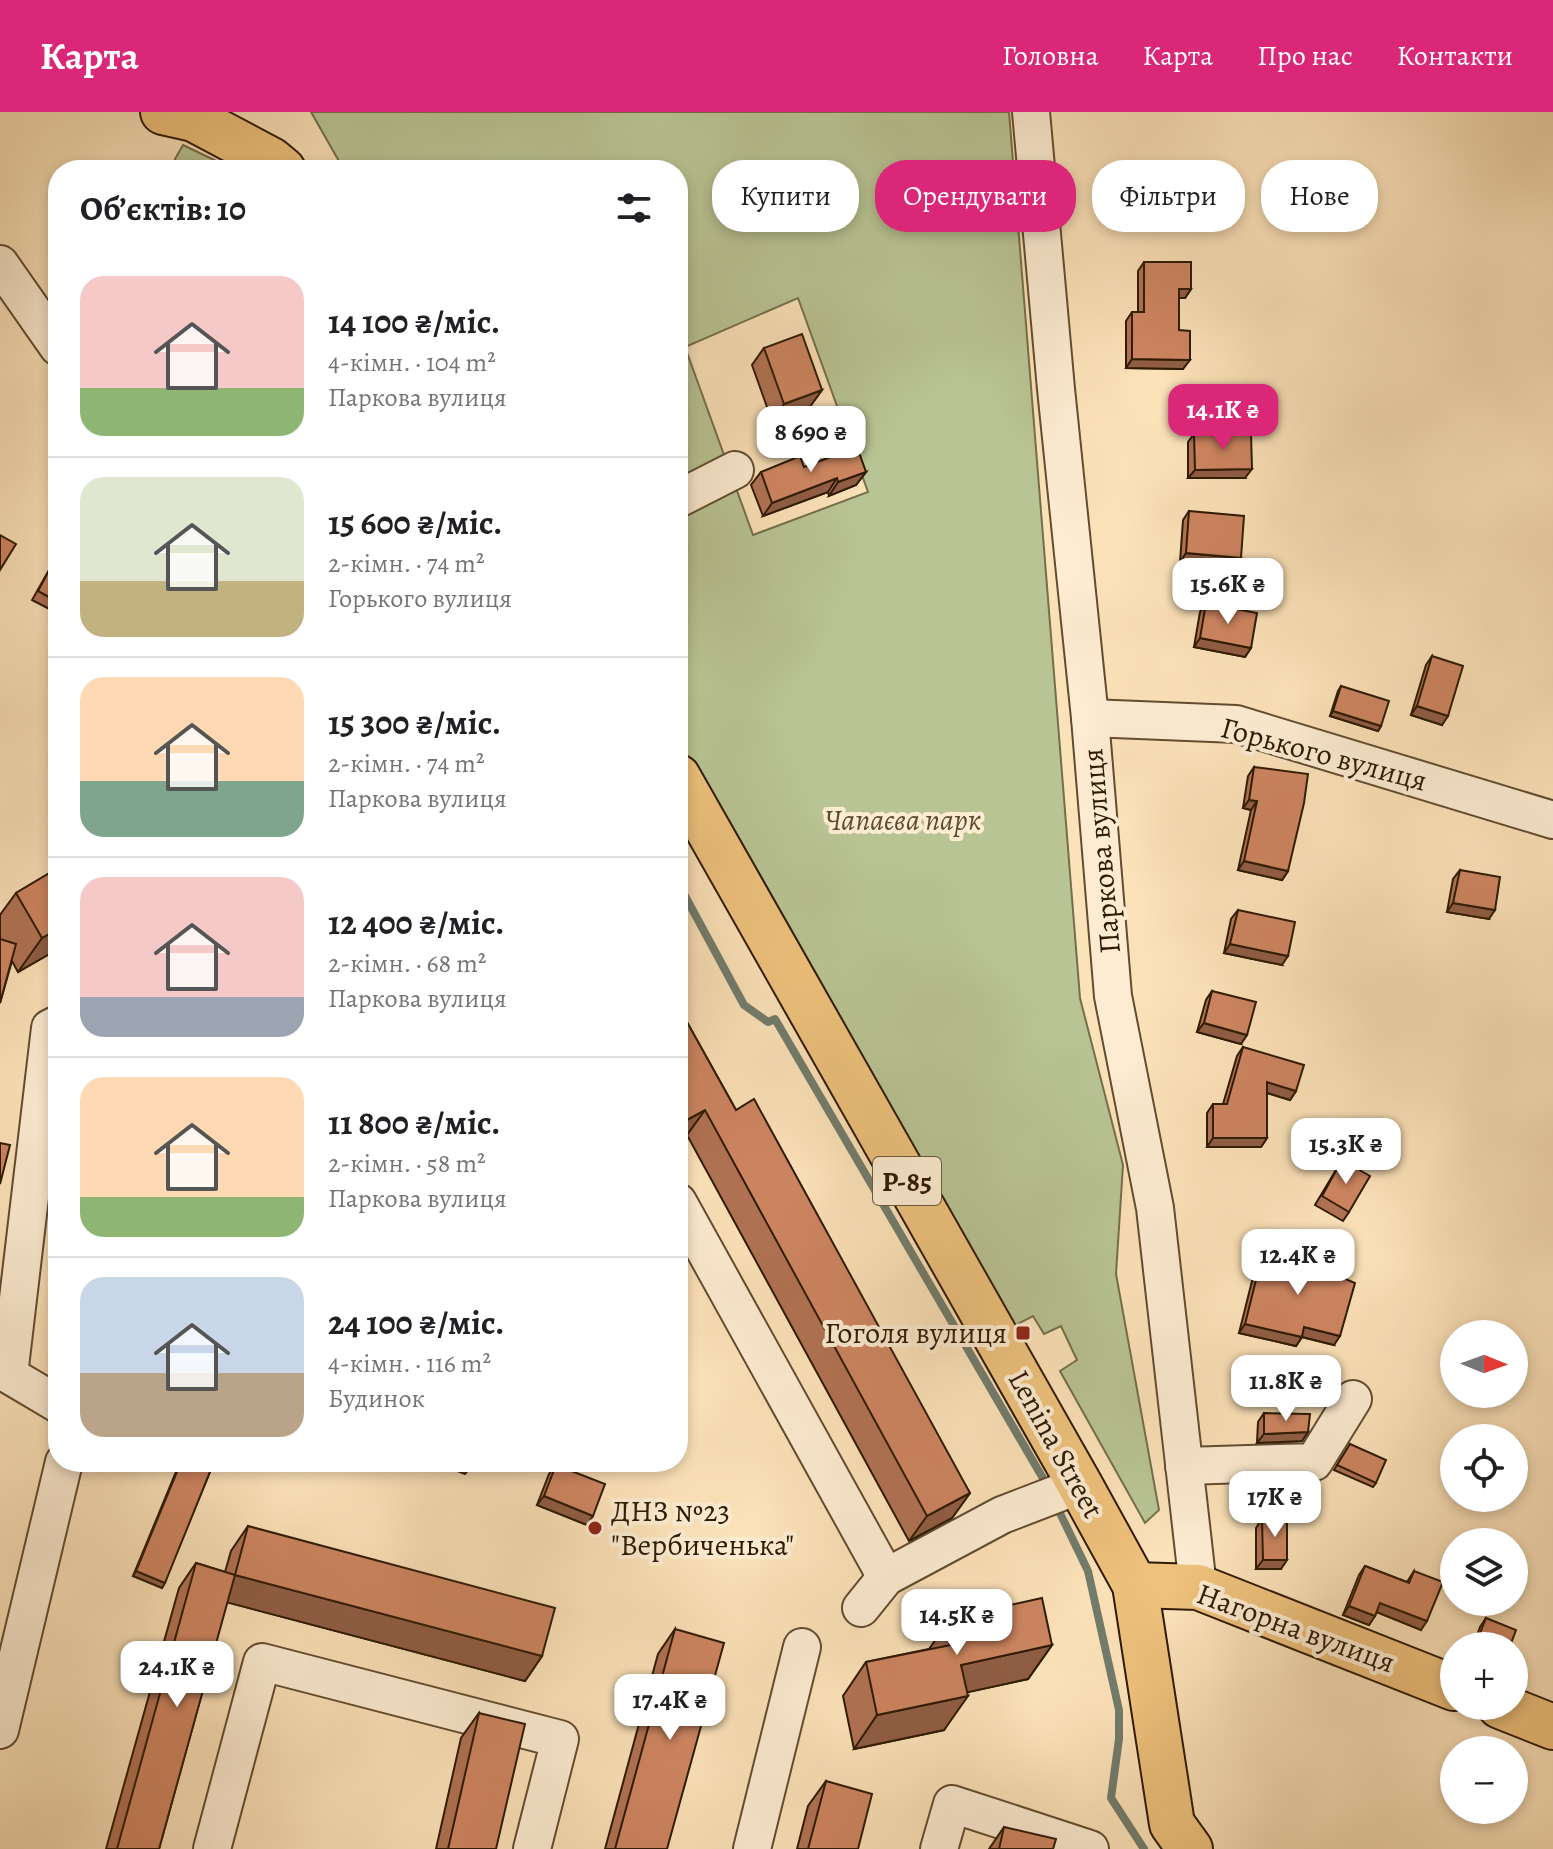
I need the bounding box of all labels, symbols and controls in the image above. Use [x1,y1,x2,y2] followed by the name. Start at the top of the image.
[40,30,139,82] text: Карта
[1002,37,1099,75] text: Головна
[1143,37,1213,75] text: Карта
[1257,37,1353,75] text: Про нас
[1397,37,1513,75] text: Контакти
[712,160,859,232] chip: Купити
[875,160,1076,232] chip: Орендувати
[1092,160,1245,232] chip: Фільтри
[1261,160,1378,232] chip: Нове
[80,185,246,232] text: Об’єктів: 10
[612,186,656,230] icon: filters
[328,298,500,345] text: 14 100 ₴/міс.
[144,308,240,404] icon: home
[328,345,496,380] text: 4-кімн. · 104 m²
[328,380,507,415] text: Паркова вулиця
[1149,384,1297,452] pin: 14.1K ₴
[1186,392,1260,427] text: 14.1K ₴
[737,406,885,474] pin: 8 690 ₴
[775,414,847,449] text: 8 690 ₴
[328,499,502,546] text: 15 600 ₴/міс.
[144,509,240,605] icon: home
[328,546,485,581] text: 2-кімн. · 74 m²
[1154,558,1302,626] pin: 15.6K ₴
[1190,566,1266,601] text: 15.6K ₴
[328,581,512,616] text: Горького вулиця
[328,699,501,746] text: 15 300 ₴/міс.
[1216,707,1432,801] street label: Горького вулиця
[144,709,240,805] icon: home
[328,746,485,781] text: 2-кімн. · 74 m²
[1072,747,1130,955] street label: Паркова вулиця
[328,781,507,816] text: Паркова вулиця
[825,800,981,840] park label: Чапаєва парк
[328,899,504,946] text: 12 400 ₴/міс.
[144,909,240,1005] icon: home
[328,946,486,981] text: 2-кімн. · 68 m²
[328,981,507,1016] text: Паркова вулиця
[328,1099,500,1146] text: 11 800 ₴/міс.
[144,1109,240,1205] icon: home
[1272,1118,1420,1186] pin: 15.3K ₴
[1309,1126,1383,1161] text: 15.3K ₴
[328,1146,486,1181] text: 2-кімн. · 58 m²
[873,1157,941,1205] road number: Р-85
[328,1181,507,1216] text: Паркова вулиця
[1224,1229,1372,1297] pin: 12.4K ₴
[1260,1237,1336,1272] text: 12.4K ₴
[328,1299,504,1346] text: 24 100 ₴/міс.
[144,1309,240,1405] icon: home
[825,1313,1007,1353] place label: Гоголя вулиця
[1440,1320,1528,1408] north arrow
[1440,1320,1528,1824] map controls
[1014,1324,1032,1342] marker: Гоголя вулиця
[328,1346,491,1381] text: 4-кімн. · 116 m²
[1212,1355,1360,1423] pin: 11.8K ₴
[999,1363,1113,1525] street label: Lenina Street
[1249,1363,1323,1398] text: 11.8K ₴
[328,1381,425,1416] text: Будинок
[1440,1424,1528,1512] button: locate
[1219,1471,1331,1539] pin: 17K ₴
[1247,1479,1303,1514] text: 17K ₴
[611,1491,794,1565] place label: ДНЗ №23 "Вербиченька"
[586,1519,604,1537] marker: ДНЗ №23 "Вербиченька"
[1440,1528,1528,1616] button: layers
[1191,1574,1401,1682] street label: Нагорна вулиця
[883,1589,1031,1657] pin: 14.5K ₴
[919,1597,995,1632] text: 14.5K ₴
[1440,1632,1528,1720] button: +
[103,1641,251,1709] pin: 24.1K ₴
[139,1649,215,1684] text: 24.1K ₴
[596,1674,744,1742] pin: 17.4K ₴
[632,1682,708,1717] text: 17.4K ₴
[1440,1736,1528,1824] button: −

